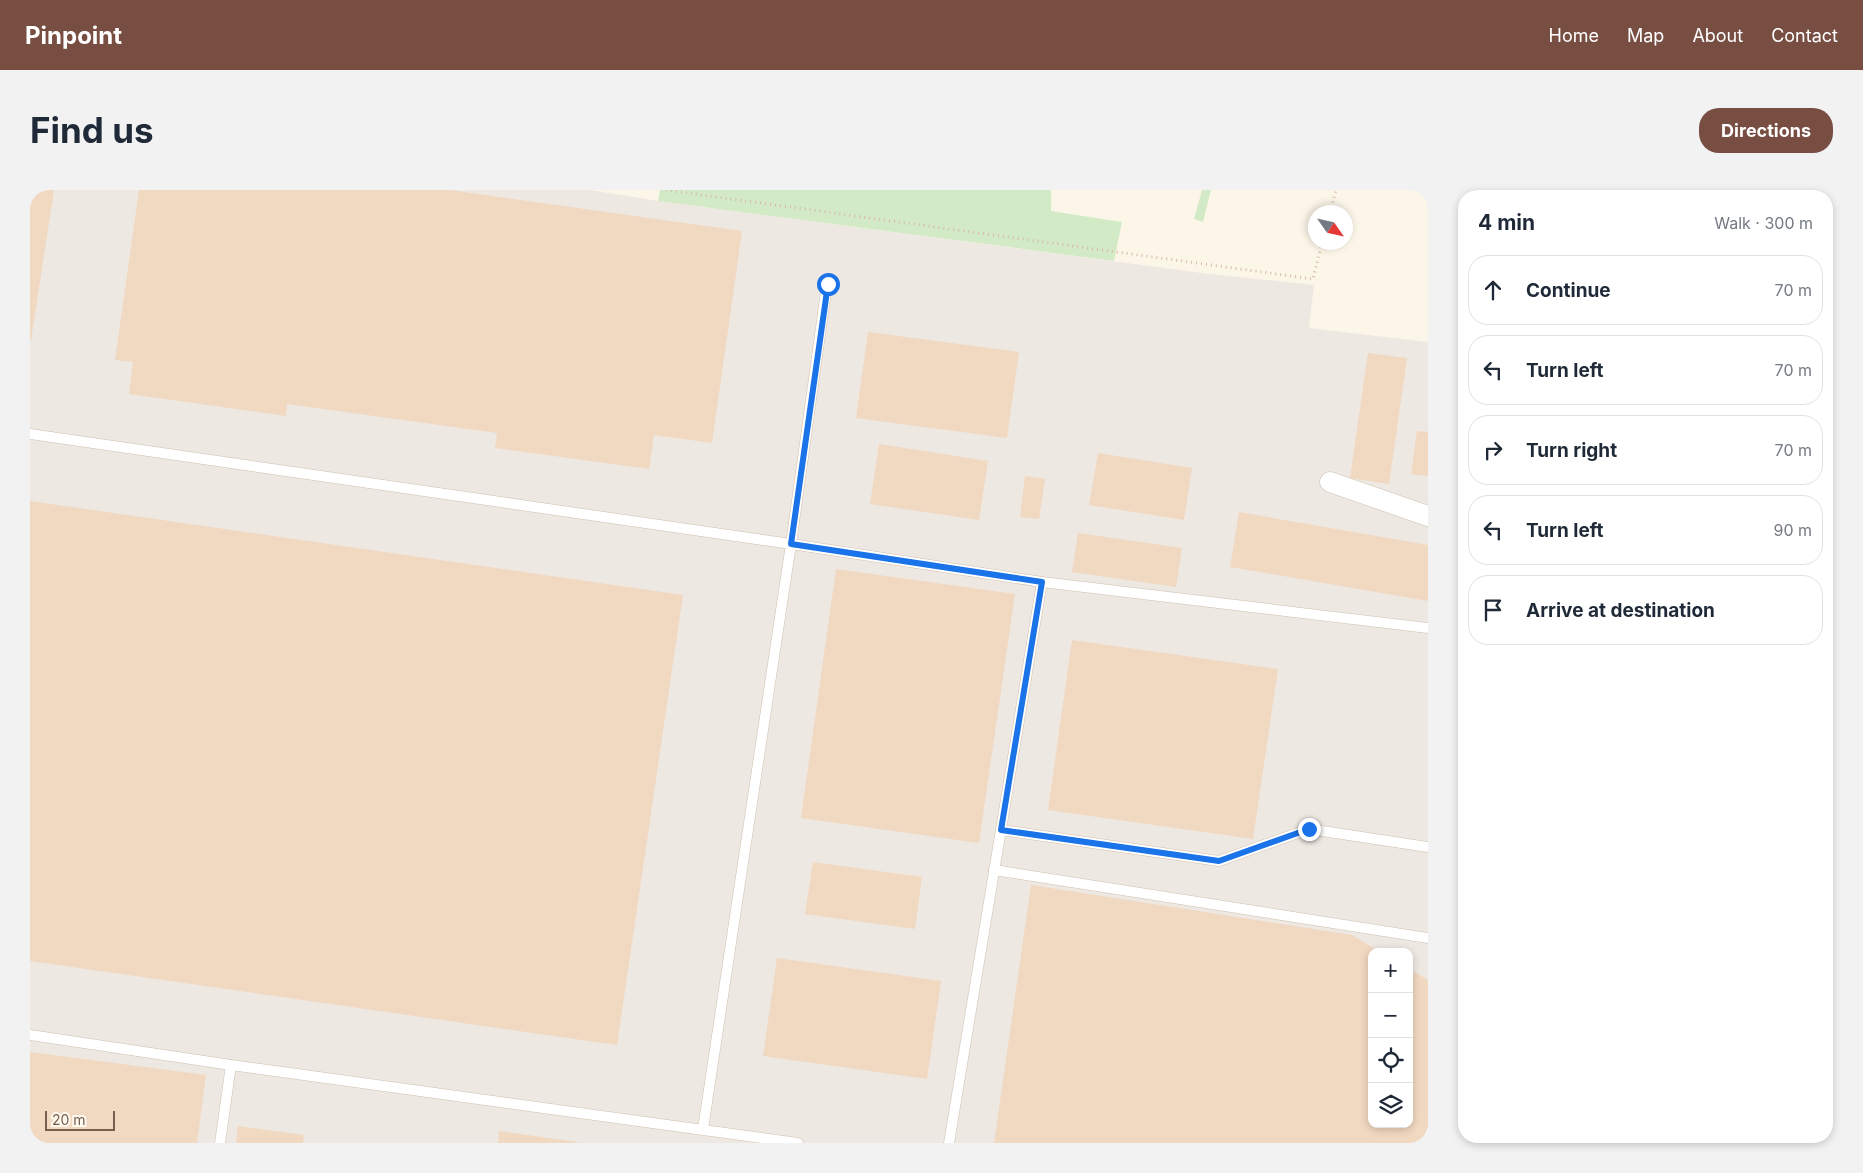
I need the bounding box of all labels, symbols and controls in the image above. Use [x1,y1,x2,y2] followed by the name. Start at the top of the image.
[25,21,122,50] text: Pinpoint
[1549,25,1599,46] text: Home
[1627,25,1664,46] text: Map
[1692,25,1743,46] text: About
[1771,25,1838,46] text: Contact
[1699,108,1833,153] button: Directions
[30,109,154,151] text: Find us
[1308,205,1353,250] north arrow
[1478,210,1535,235] text: 4 min
[1714,213,1813,233] text: Walk · 300 m
[817,273,840,296] route start
[1479,276,1507,304] icon: ahead
[1526,279,1611,302] text: Continue
[1775,280,1812,300] text: 70 m
[1479,356,1507,384] icon: left
[1526,359,1604,382] text: Turn left
[1775,360,1812,380] text: 70 m
[1479,436,1507,464] icon: right
[1526,439,1617,462] text: Turn right
[1775,440,1812,460] text: 70 m
[1479,516,1507,544] icon: left
[1526,519,1604,542] text: Turn left
[1773,520,1812,540] text: 90 m
[1479,596,1507,624] icon: arrive
[1526,599,1715,622] text: Arrive at destination
[1298,818,1321,841] route end
[1368,948,1413,1128] map controls
[1368,948,1413,993] button: +
[1368,993,1413,1038] button: −
[1368,1038,1413,1083] button: locate
[1368,1083,1413,1128] button: layers
[45,1108,115,1131] scale bar
[52,1111,86,1128] text: 20 m

